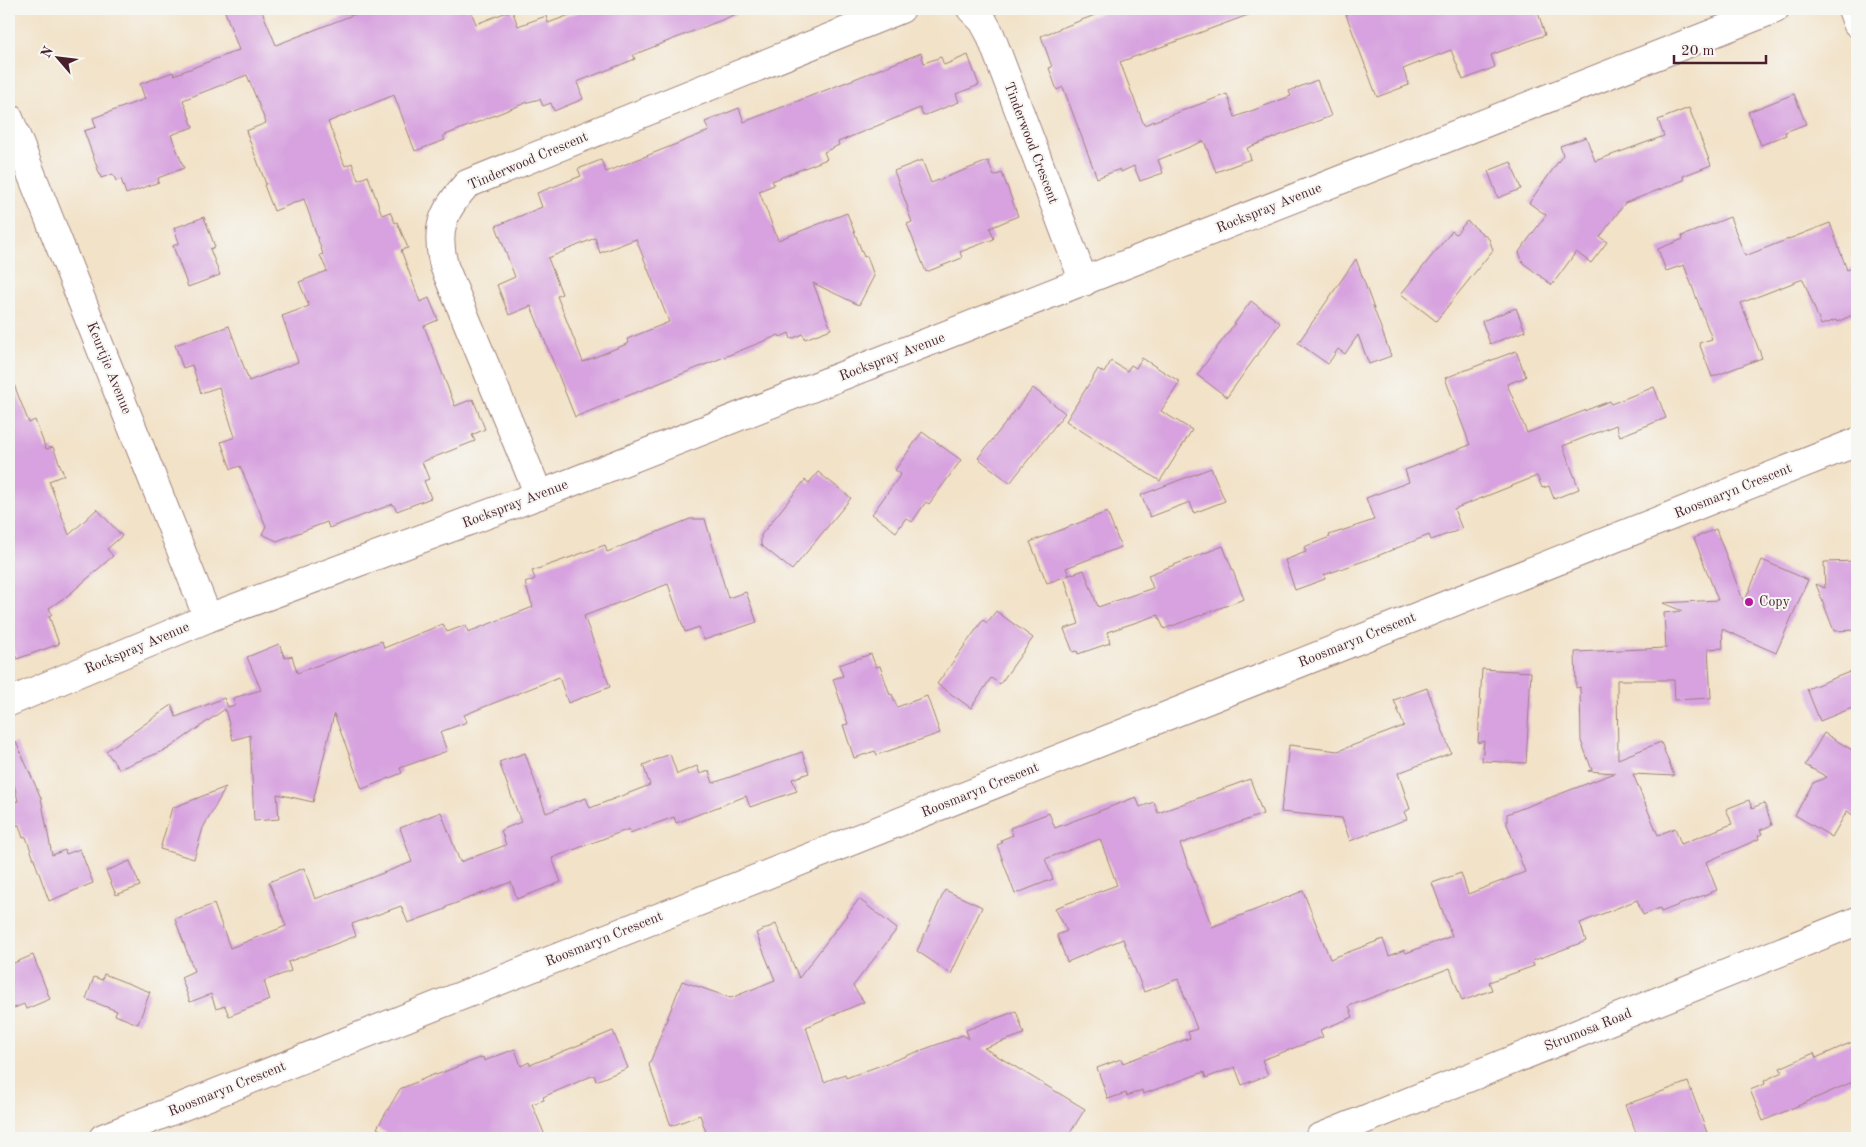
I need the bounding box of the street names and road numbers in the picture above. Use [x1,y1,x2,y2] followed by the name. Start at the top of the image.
[1001,80,1061,206] street label: Tinderwood Crescent
[466,129,590,193] street label: Tinderwood Crescent
[1214,181,1324,235] street label: Rockspray Avenue
[84,320,134,416] street label: Keurtjie Avenue
[837,330,947,384] street label: Rockspray Avenue
[1672,461,1794,521] street label: Roosmaryn Crescent
[460,477,570,531] street label: Rockspray Avenue
[1296,610,1418,670] street label: Roosmaryn Crescent
[83,620,191,676] street label: Rockspray Avenue
[919,760,1041,820] street label: Roosmaryn Crescent
[543,909,665,969] street label: Roosmaryn Crescent
[1542,1006,1634,1054] street label: Strumosa Road
[166,1059,288,1119] street label: Roosmaryn Crescent

